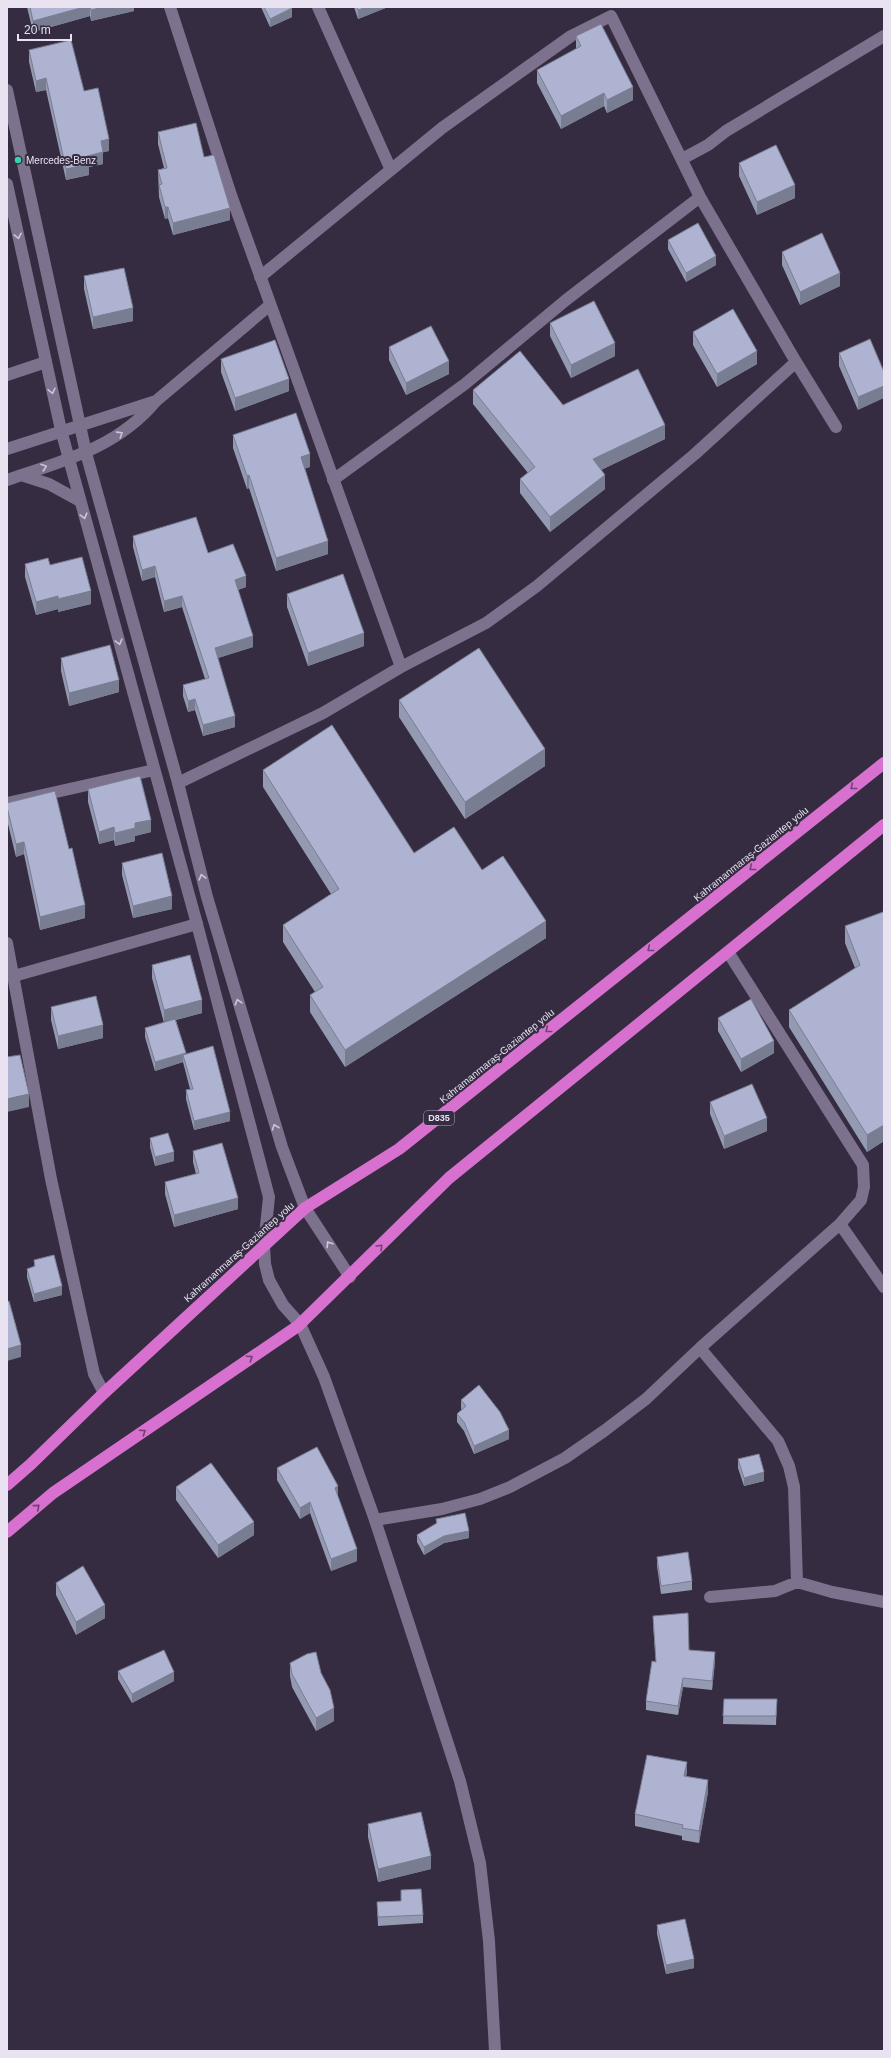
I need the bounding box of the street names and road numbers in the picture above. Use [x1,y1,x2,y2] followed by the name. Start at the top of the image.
[692,804,810,904] street label: Kahramanmaraş-Gaziantep yolu
[438,1006,556,1106] street label: Kahramanmaraş-Gaziantep yolu
[424,1111,454,1125] road number: D835
[182,1200,296,1304] street label: Kahramanmaraş-Gaziantep yolu

